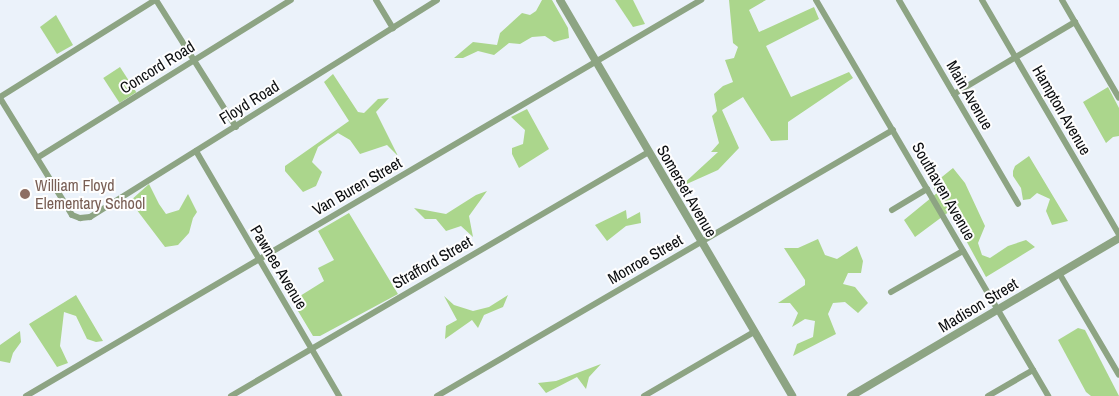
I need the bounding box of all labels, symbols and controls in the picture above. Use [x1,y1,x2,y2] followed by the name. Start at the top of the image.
[116,36,198,98] street label: Concord Road
[942,57,998,133] street label: Main Avenue
[1028,61,1096,159] street label: Hampton Avenue
[215,76,283,128] street label: Floyd Road
[908,138,980,244] street label: Southaven Avenue
[653,141,721,241] street label: Somerset Avenue
[309,153,405,219] street label: Van Buren Street
[35,175,145,213] place label: William Floyd Elementary School
[19,188,31,200] marker: William Floyd Elementary School
[246,221,312,313] street label: Pawnee Avenue
[604,230,686,288] street label: Monroe Street
[389,231,475,293] street label: Strafford Street
[935,274,1021,336] street label: Madison Street

